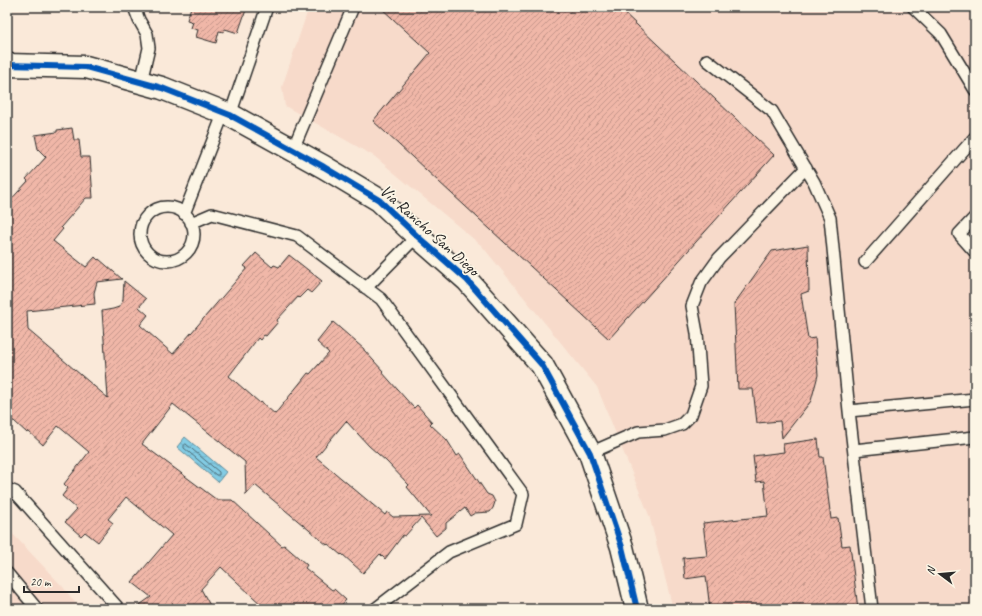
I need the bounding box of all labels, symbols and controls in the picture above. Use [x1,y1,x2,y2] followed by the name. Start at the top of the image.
[376,180,485,282] street label: Via Rancho San Diego
[920,554,960,594] north arrow
[923,564,939,576] text: N
[24,568,79,594] scale bar
[30,574,52,590] text: 20 m

